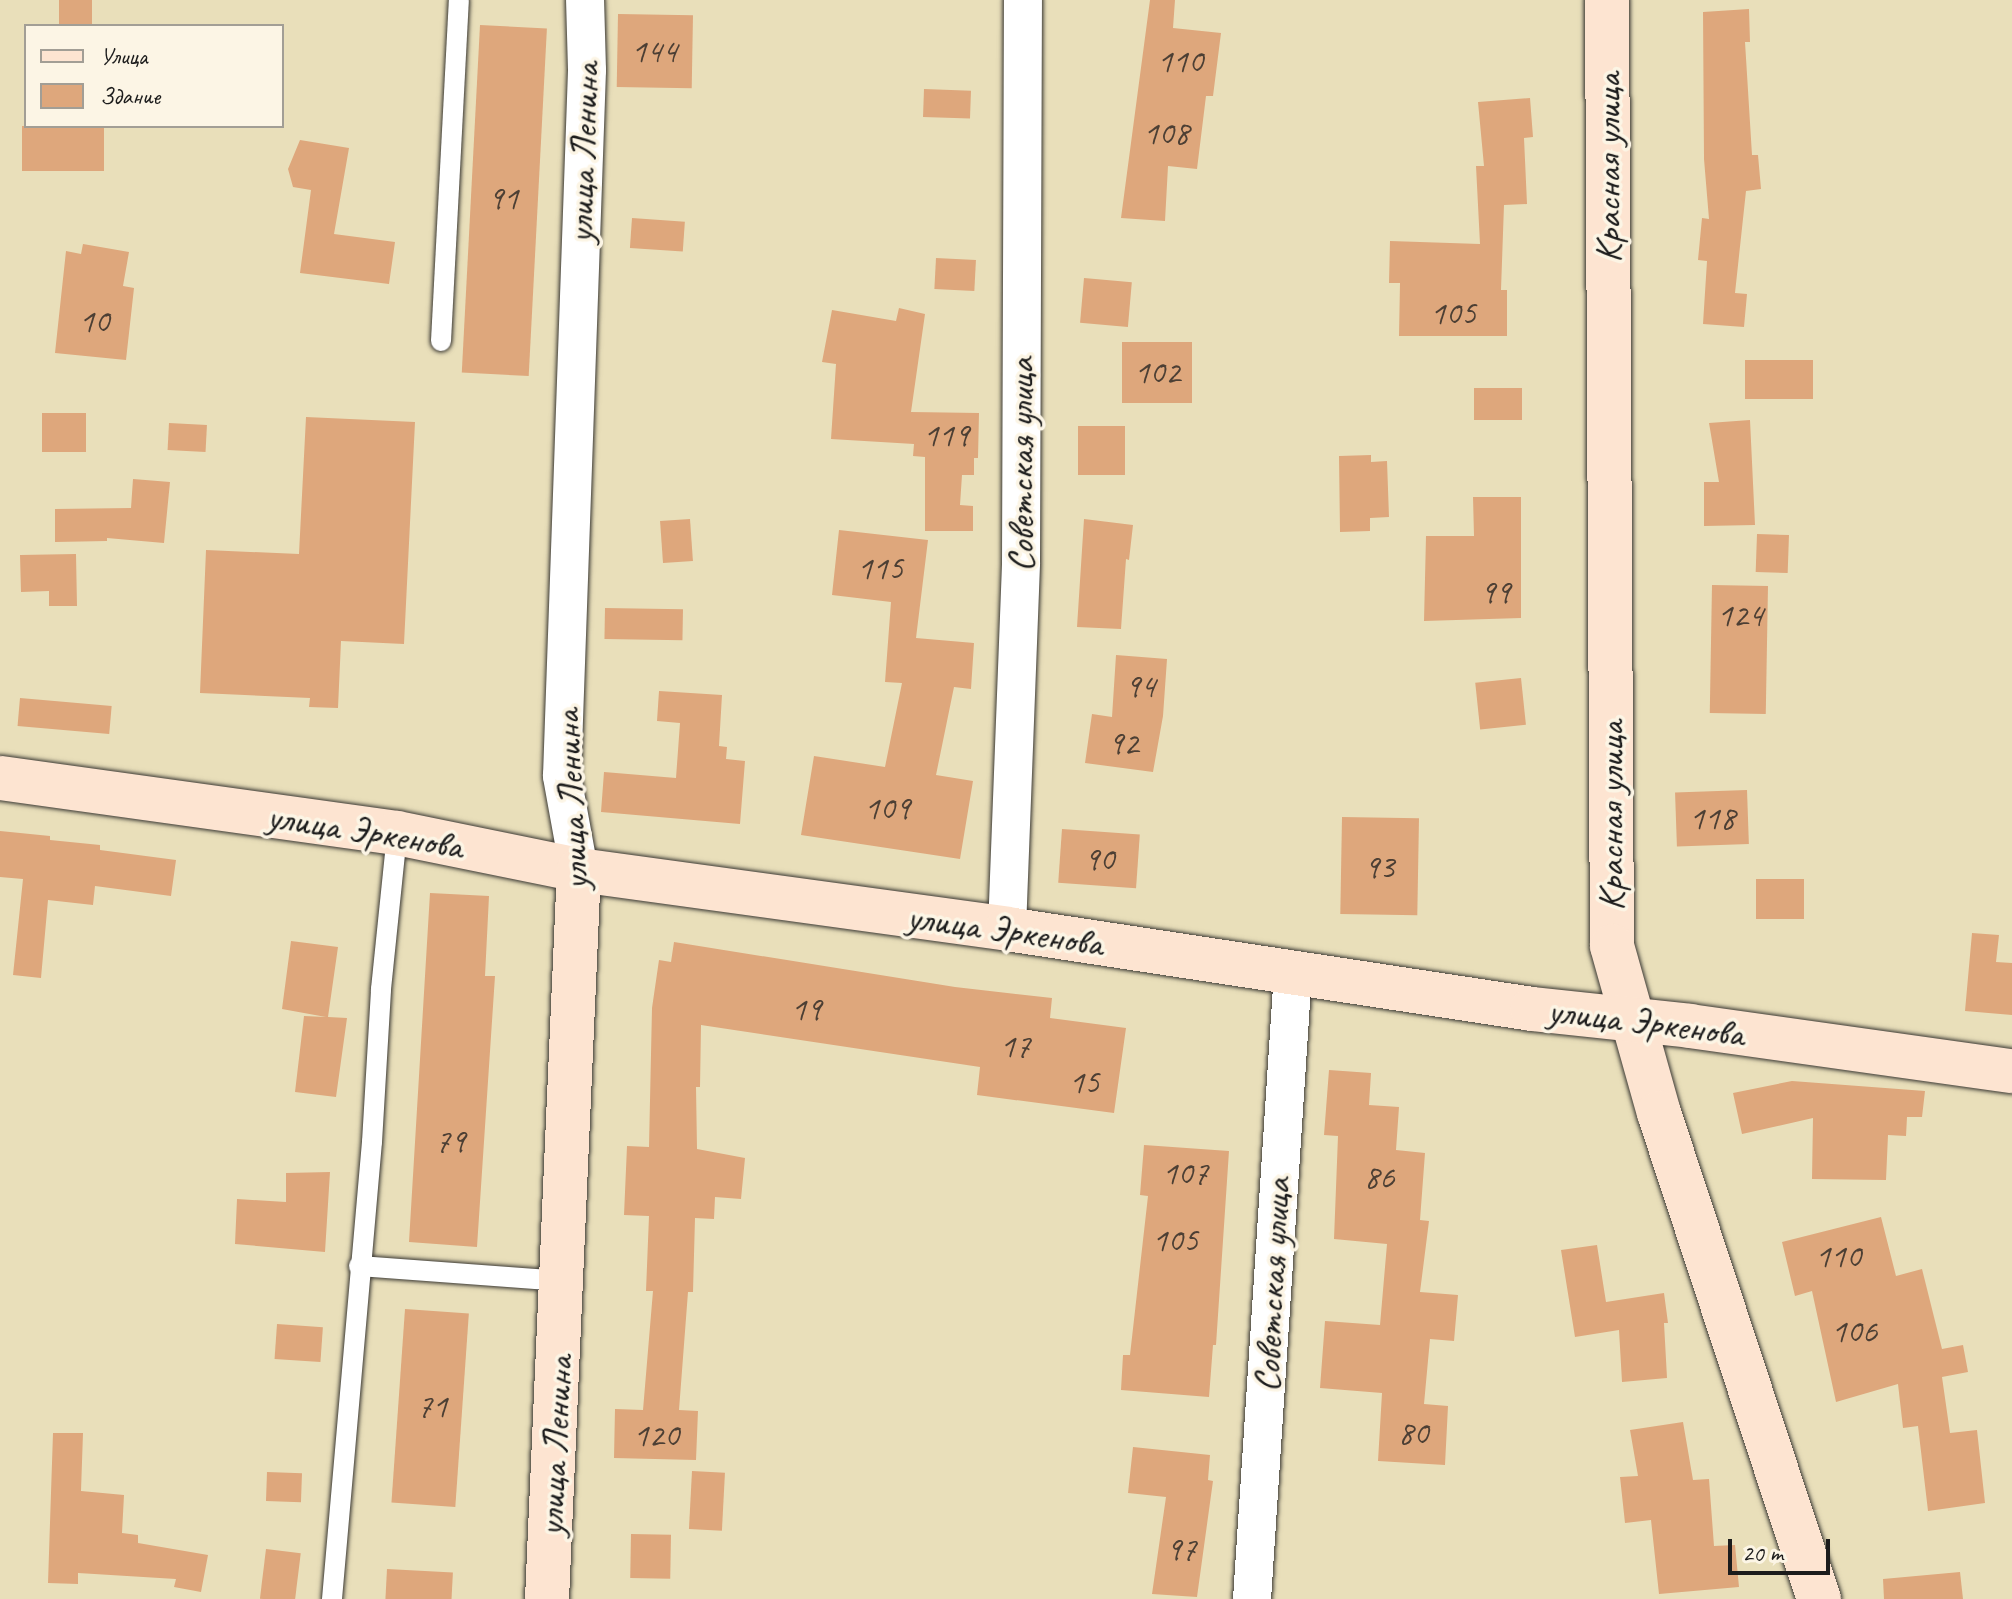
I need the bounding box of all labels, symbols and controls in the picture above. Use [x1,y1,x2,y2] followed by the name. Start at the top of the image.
[24,24,284,128] legend
[631,31,677,71] house number: 144
[100,41,148,71] text: Улица
[1157,41,1203,81] house number: 110
[557,62,609,244] street label: улица Ленина
[1585,73,1631,263] street label: Красная улица
[100,81,160,111] text: Здание
[1143,113,1189,153] house number: 108
[488,178,518,218] house number: 91
[1430,293,1476,333] house number: 105
[79,301,109,341] house number: 10
[1134,352,1180,392] house number: 102
[998,356,1044,574] street label: Советская улица
[923,415,969,455] house number: 119
[857,548,903,588] house number: 115
[1480,572,1510,612] house number: 99
[1717,595,1763,635] house number: 124
[1125,666,1155,706] house number: 94
[544,709,598,891] street label: улица Ленина
[1588,721,1634,911] street label: Красная улица
[1108,723,1138,763] house number: 92
[864,788,910,828] house number: 109
[264,793,466,869] street label: улица Эркенова
[1689,798,1735,838] house number: 118
[1084,839,1114,879] house number: 90
[1364,847,1394,887] house number: 93
[904,894,1106,966] street label: улица Эркенова
[1545,987,1747,1057] street label: улица Эркенова
[791,989,821,1029] house number: 19
[1000,1026,1030,1066] house number: 17
[1069,1062,1099,1102] house number: 15
[435,1121,465,1161] house number: 79
[1162,1153,1208,1193] house number: 107
[1364,1157,1394,1197] house number: 86
[1244,1175,1300,1395] street label: Советская улица
[1152,1220,1198,1260] house number: 105
[1815,1236,1861,1276] house number: 110
[1831,1311,1877,1351] house number: 106
[528,1355,582,1537] street label: улица Ленина
[417,1386,447,1426] house number: 71
[1398,1413,1428,1453] house number: 80
[633,1415,679,1455] house number: 120
[1732,1523,1834,1573] scale bar
[1166,1529,1196,1569] house number: 97
[1742,1538,1783,1568] text: 20 m

